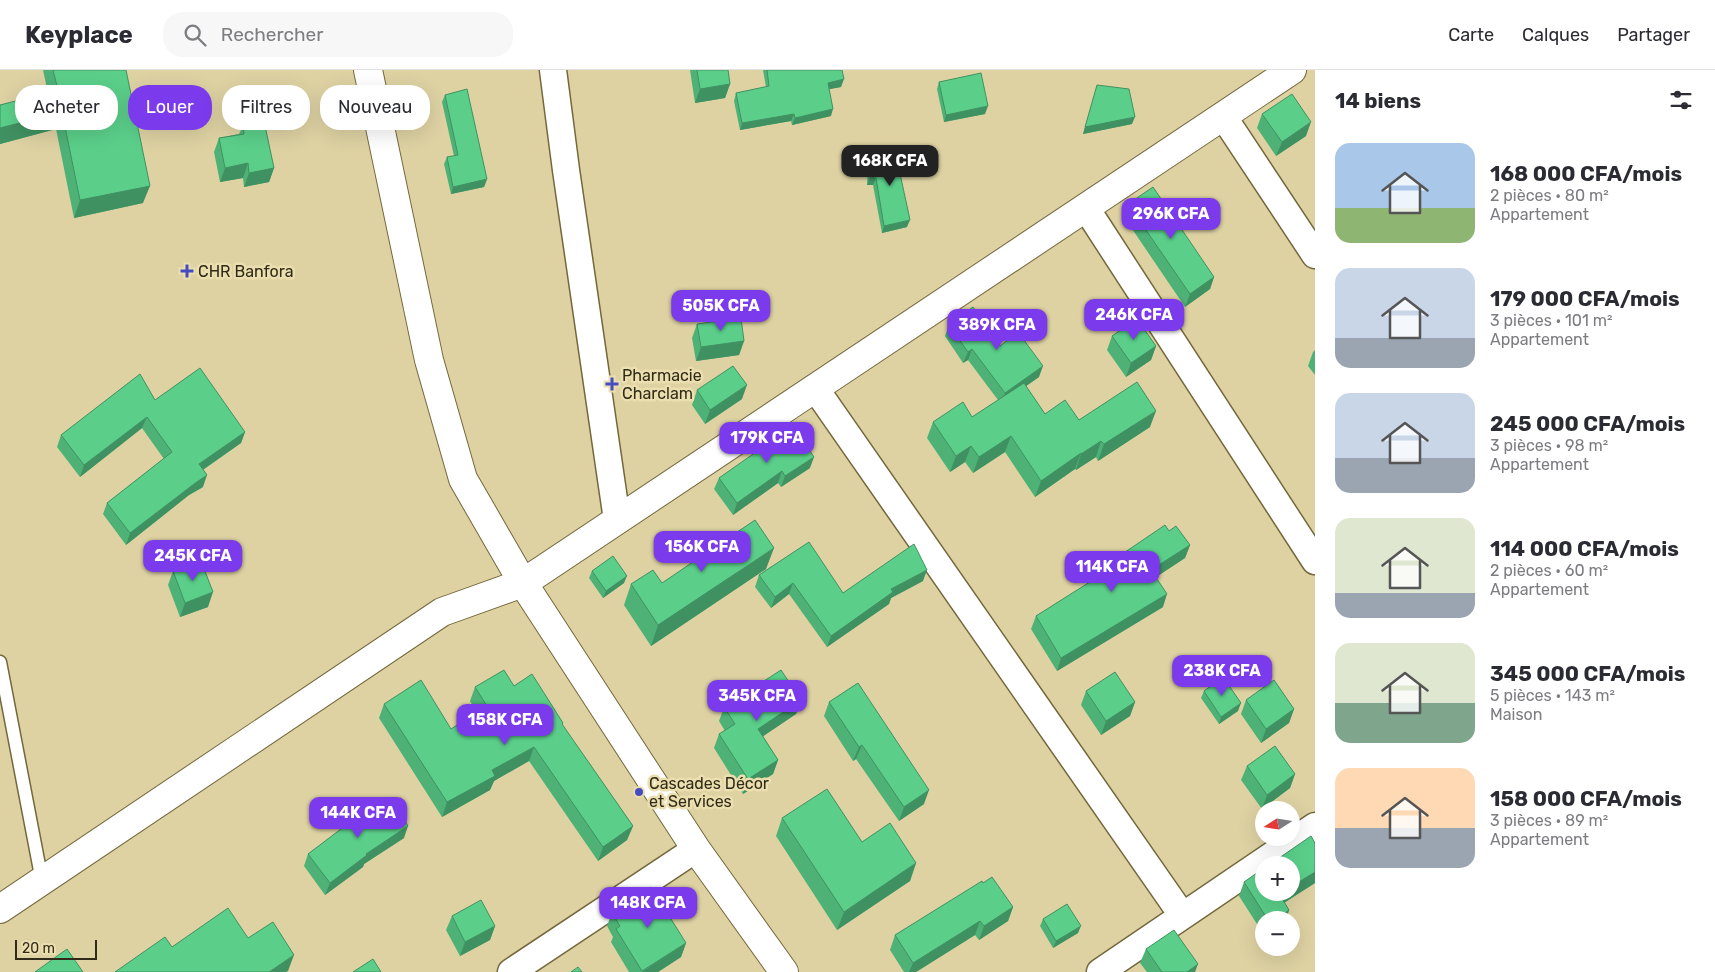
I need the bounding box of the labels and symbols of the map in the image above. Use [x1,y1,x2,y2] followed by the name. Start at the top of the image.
[838,144,942,187] pin: 168K CFA
[1119,198,1223,240] pin: 296K CFA
[198,262,294,281] place label: CHR Banfora
[180,264,194,278] marker: CHR Banfora
[669,290,773,332] pin: 505K CFA
[1082,298,1186,341] pin: 246K CFA
[945,308,1049,351] pin: 389K CFA
[622,366,702,403] place label: Pharmacie Charclam
[606,378,618,390] marker: Pharmacie Charclam
[715,422,819,464] pin: 179K CFA
[650,530,754,573] pin: 156K CFA
[141,540,245,582] pin: 245K CFA
[1060,550,1164,593] pin: 114K CFA
[1170,654,1274,697] pin: 238K CFA
[705,680,809,722] pin: 345K CFA
[453,704,557,746] pin: 158K CFA
[649,774,769,811] place label: Cascades Décor et Services
[633,786,645,798] marker: Cascades Décor et Services
[306,796,410,839] pin: 144K CFA
[1255,801,1300,846] north arrow
[596,886,700,929] pin: 148K CFA
[15,937,98,960] scale bar

